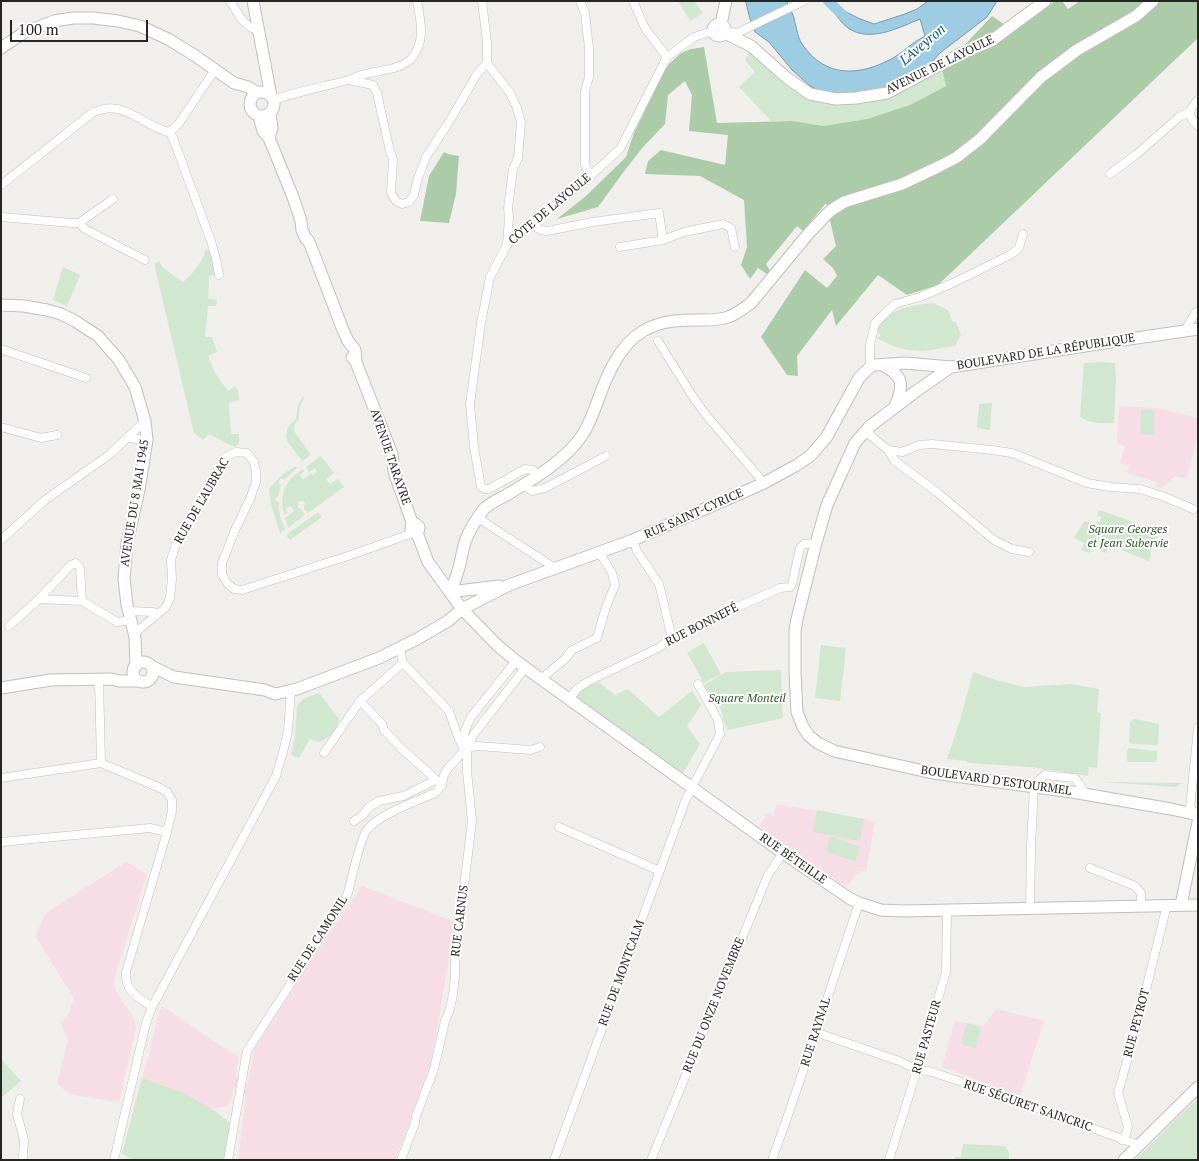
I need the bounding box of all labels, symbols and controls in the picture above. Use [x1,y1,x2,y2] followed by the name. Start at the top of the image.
[12,10,150,42] scale bar
[18,19,59,39] text: 100 m
[897,21,949,69] water label: L'Aveyron
[883,33,997,97] street label: AVENUE DE LAYOULE
[506,170,594,248] street label: CÔTE DE LAYOULE
[956,331,1136,373] street label: BOULEVARD DE LA RÉPUBLIQUE
[367,407,413,507] street label: AVENUE TARAYRE
[118,438,152,568] street label: AVENUE DU 8 MAI 1945
[172,455,232,547] street label: RUE DE L'AUBRAC
[642,486,746,542] street label: RUE SAINT-CYRICE
[1087,523,1169,551] park label: Square Georges et Jean Subervie
[663,600,741,650] street label: RUE BONNEFÉ
[708,692,786,706] park label: Square Monteil
[920,763,1072,799] street label: BOULEVARD D'ESTOURMEL
[757,831,829,887] street label: RUE BÉTEILLE
[448,884,472,958] street label: RUE CARNUS
[285,894,351,984] street label: RUE DE CAMONIL
[596,918,648,1028] street label: RUE DE MONTCALM
[680,935,748,1075] street label: RUE DU ONZE NOVEMBRE
[1121,987,1153,1059] street label: RUE PEYROT
[798,996,834,1068] street label: RUE RAYNAL
[910,998,944,1076] street label: RUE PASTEUR
[962,1077,1094,1135] street label: RUE SÉGURET SAINCRIC

